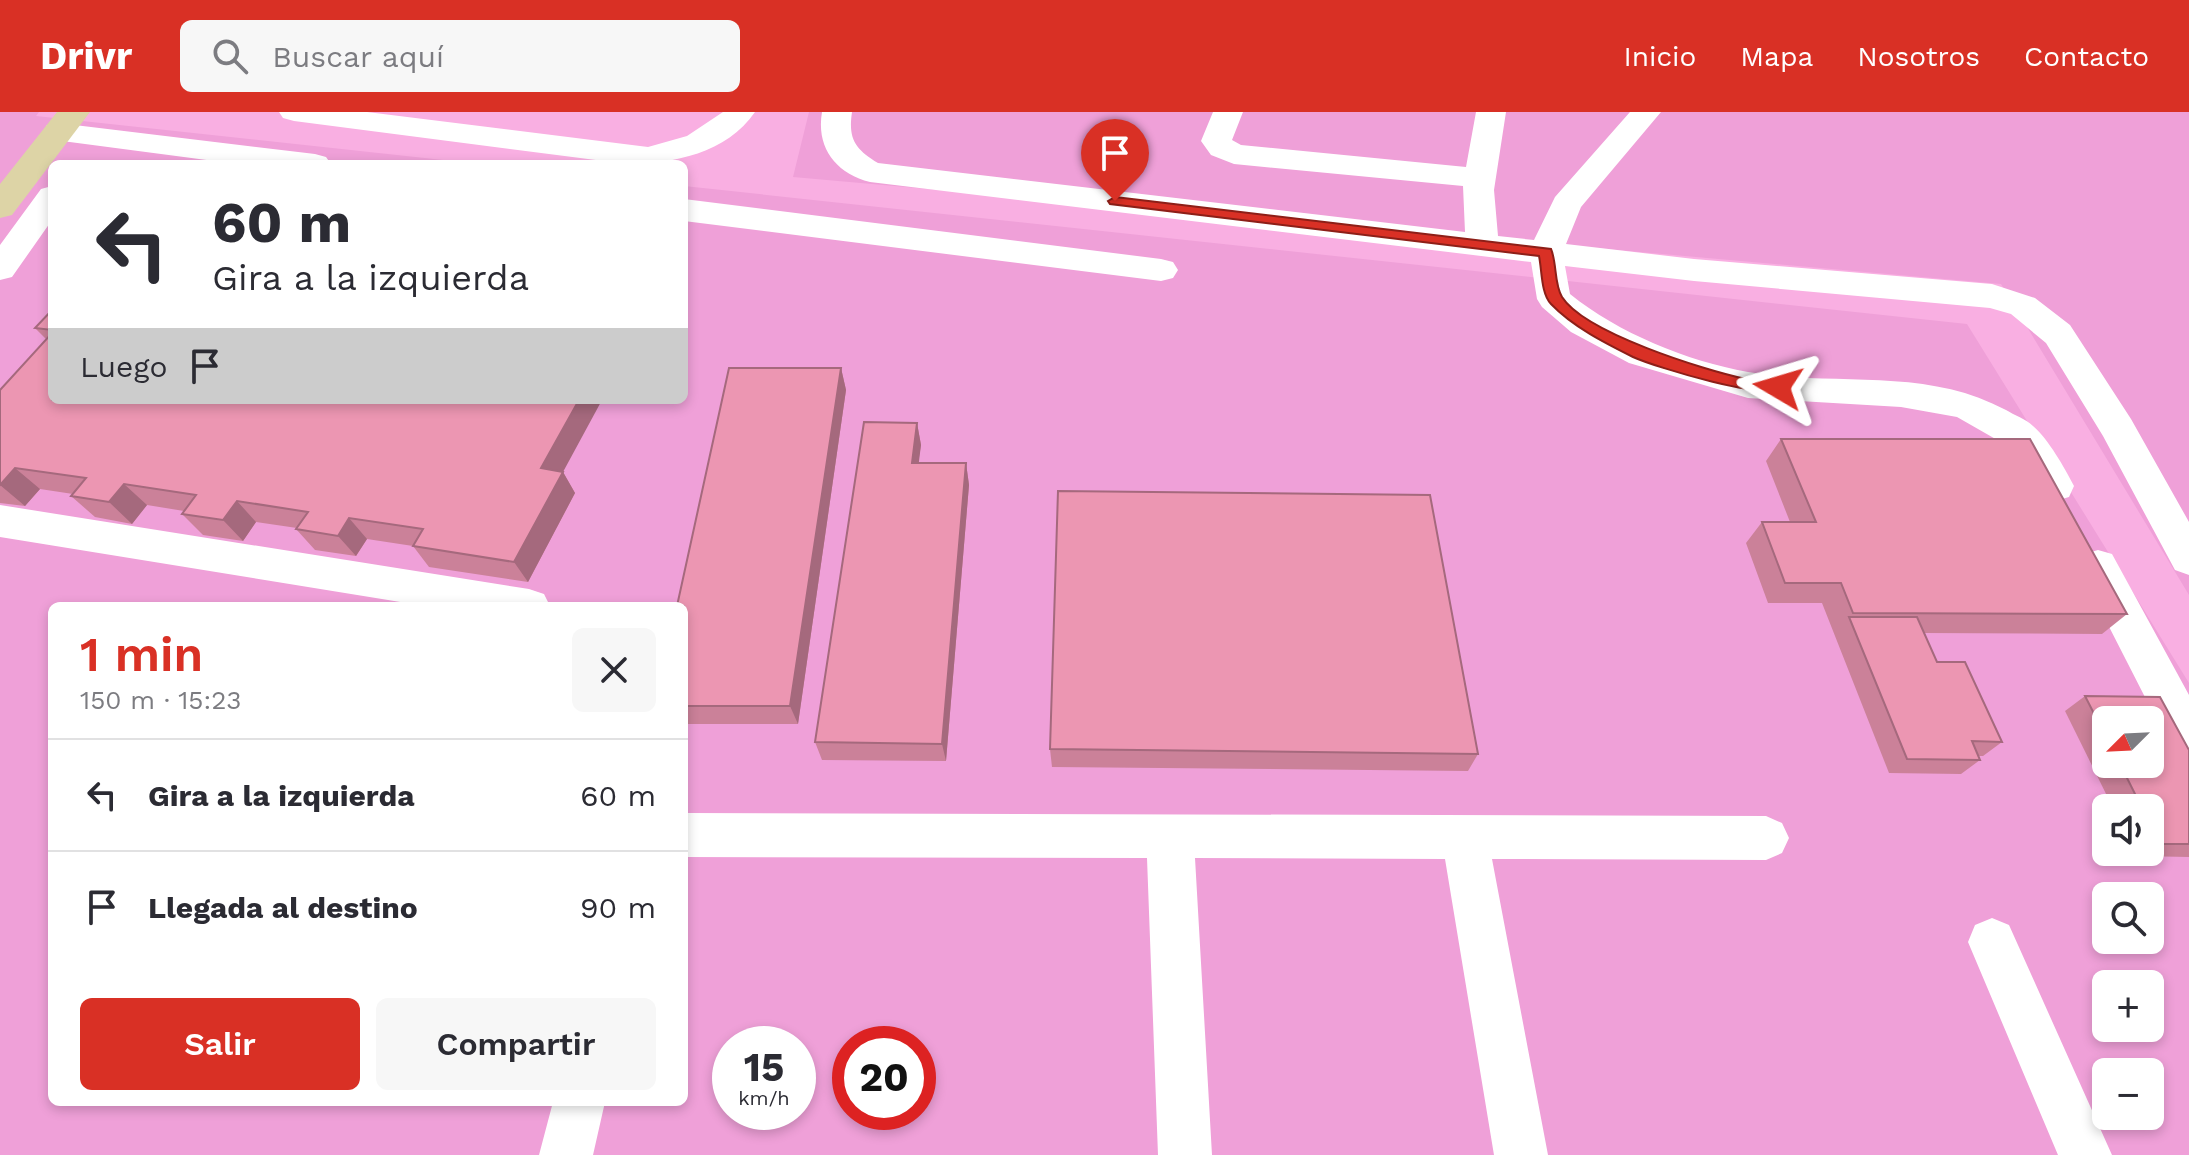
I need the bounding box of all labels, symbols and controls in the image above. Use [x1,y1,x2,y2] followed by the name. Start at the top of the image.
[180,20,740,92] search box
[40,34,132,78] text: Drivr
[208,34,252,78] icon: search
[272,39,444,74] text: Buscar aquí
[1624,40,1696,73] text: Inicio
[1740,40,1813,73] text: Mapa
[1857,40,1980,73] text: Nosotros
[2024,40,2149,73] text: Contacto
[1081,119,1149,201] pin
[1093,131,1137,175] icon: arrive
[212,190,351,256] text: 60 m
[80,192,184,296] icon: left
[212,257,529,299] text: Gira a la izquierda
[183,344,227,388] icon: arrive
[1736,345,1820,429] position arrow
[80,349,167,384] text: Luego
[80,626,203,683] text: 1 min
[572,628,656,712] button: close
[80,685,241,715] text: 150 m · 15:23
[2092,706,2164,778] north arrow
[2092,706,2164,1130] map controls
[80,773,124,817] icon: left
[148,778,415,813] text: Gira a la izquierda
[580,778,656,813] text: 60 m
[2092,794,2164,866] button: sound
[2092,882,2164,954] button: search
[80,885,124,929] icon: arrive
[148,890,418,925] text: Llegada al destino
[580,890,656,925] text: 90 m
[2092,970,2164,1042] button: +
[80,998,360,1090] button: Salir
[376,998,656,1090] button: Compartir
[832,1026,936,1130] speed limit sign: 20
[744,1044,784,1091] text: 15
[2092,1058,2164,1130] button: −
[738,1086,790,1110] text: km/h

